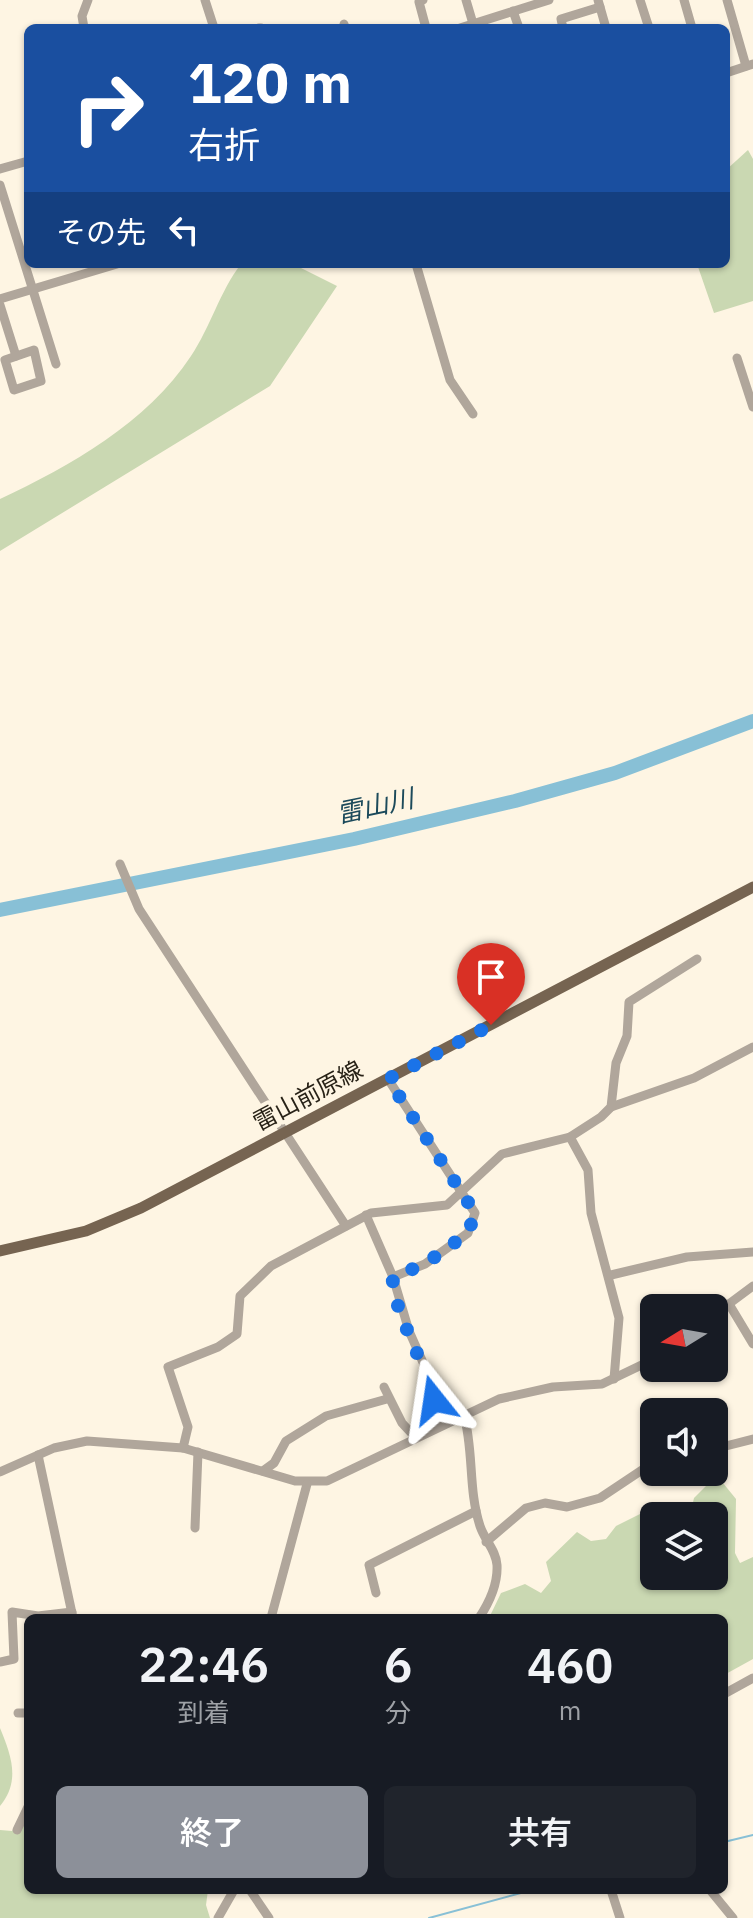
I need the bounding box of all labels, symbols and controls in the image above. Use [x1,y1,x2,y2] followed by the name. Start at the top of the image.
[188,46,352,118] text: 120 m
[56,56,160,160] icon: right
[188,121,260,168] text: 右折
[162,208,206,252] icon: left
[56,212,146,251] text: その先
[333,780,419,830] water label: 雷山川
[457,943,525,1025] pin
[469,955,513,999] icon: arrive
[247,1053,368,1137] street label: 雷山前原線
[640,1294,728,1382] north arrow
[640,1294,728,1590] map controls
[392,1358,476,1442] position arrow
[640,1398,728,1486] button: sound
[640,1502,728,1590] button: layers
[139,1633,269,1695] text: 22:46
[384,1633,412,1695] text: 6
[527,1634,613,1696] text: 460
[559,1693,582,1727] text: m
[178,1695,230,1729] text: 到着
[385,1695,411,1729] text: 分
[56,1786,368,1878] button: 終了
[384,1786,696,1878] button: 共有

